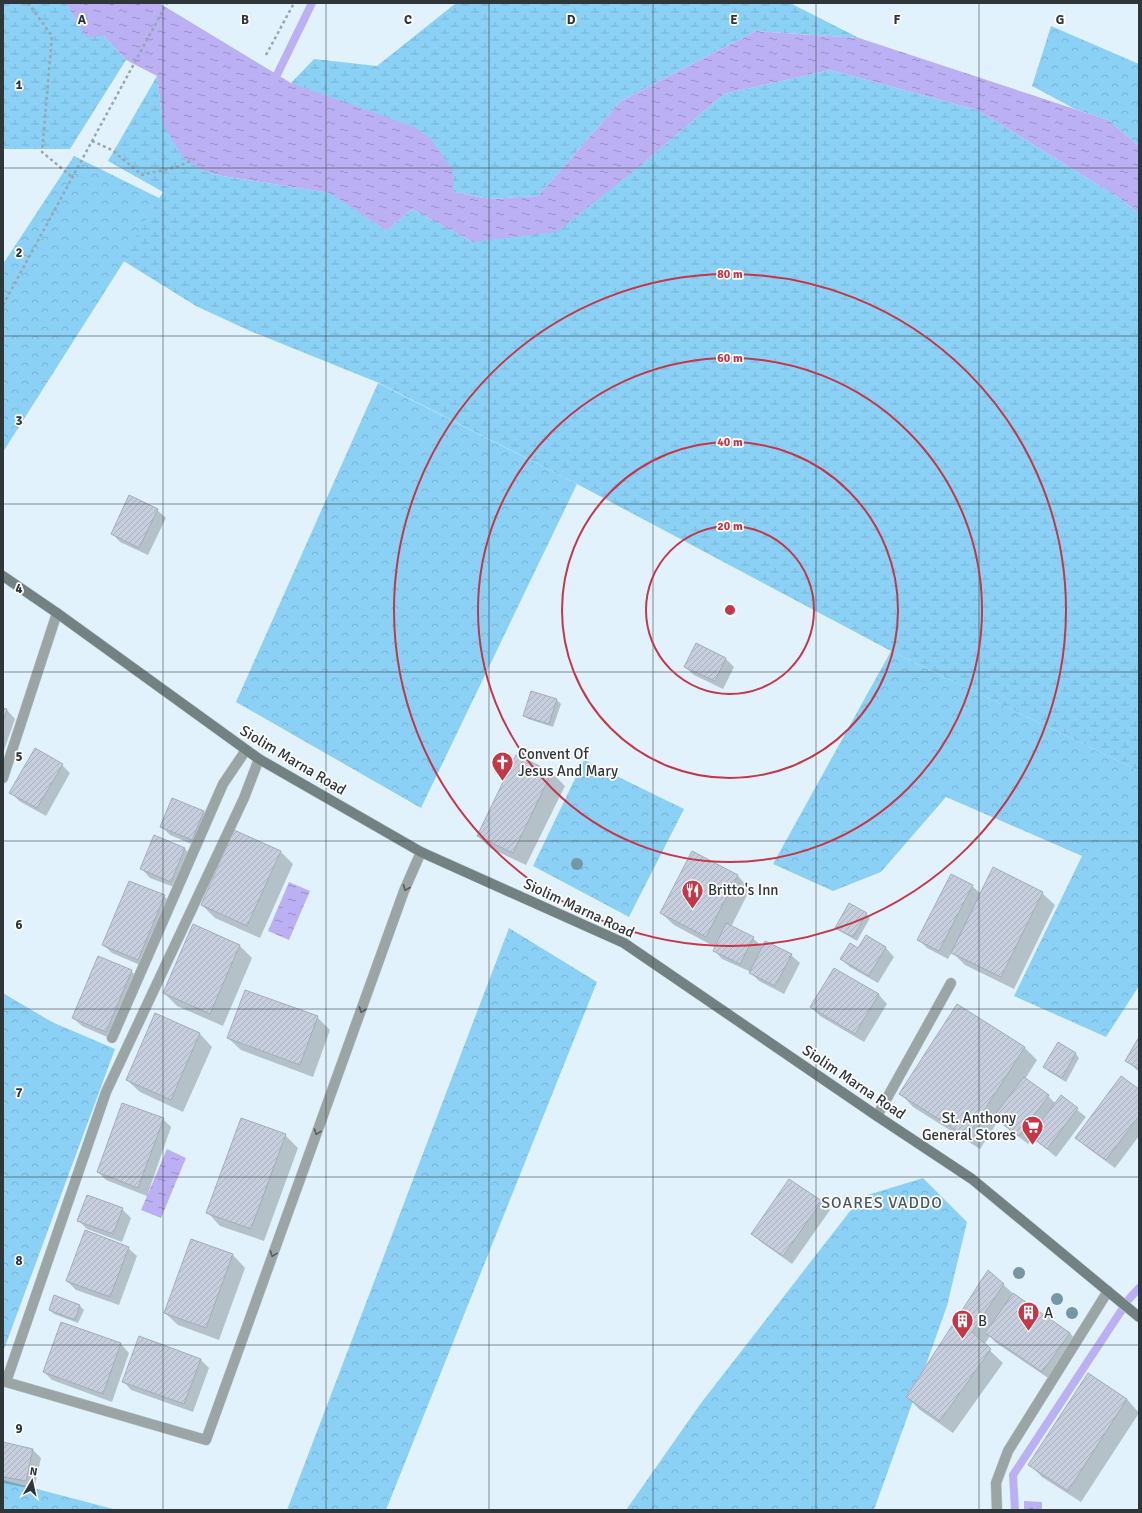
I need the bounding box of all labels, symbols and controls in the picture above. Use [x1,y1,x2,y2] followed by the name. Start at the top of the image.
[78,12,87,28] text: A
[241,12,249,28] text: B
[404,12,412,28] text: C
[567,12,576,28] text: D
[730,12,738,28] text: E
[894,12,901,28] text: F
[1056,12,1064,28] text: G
[15,77,23,93] text: 1
[15,245,23,261] text: 2
[717,267,743,282] text: 80 m
[717,351,743,366] text: 60 m
[15,413,23,429] text: 3
[717,435,743,450] text: 40 m
[717,519,743,534] text: 20 m
[15,581,23,597] text: 4
[723,603,737,617] centre of rings
[237,721,349,799] street label: Siolim Marna Road
[518,745,618,780] place label: Convent Of Jesus And Mary
[15,749,23,765] text: 5
[490,750,516,783] church icon: Convent Of Jesus And Mary
[521,874,637,942] street label: Siolim Marna Road
[680,877,706,910] restaurant icon: Britto's Inn
[708,881,779,899] place label: Britto's Inn
[403,883,411,891] one-way arrow
[15,917,23,933] text: 6
[358,1006,366,1013] one-way arrow
[799,1041,909,1123] street label: Siolim Marna Road
[15,1085,23,1101] text: 7
[922,1109,1016,1144] place label: St. Anthony General Stores
[1019,1114,1045,1147] supermarket icon: St. Anthony General Stores
[314,1128,322,1135] one-way arrow
[821,1193,943,1213] district label: SOARES VADDO
[270,1251,278,1258] one-way arrow
[15,1253,23,1269] text: 8
[1015,1300,1041,1333] building icon: A
[1044,1304,1053,1322] place label: A
[949,1308,975,1341] building icon: B
[978,1312,987,1330] place label: B
[15,1421,23,1437] text: 9
[12,1461,52,1501] north arrow
[29,1465,38,1479] text: N

